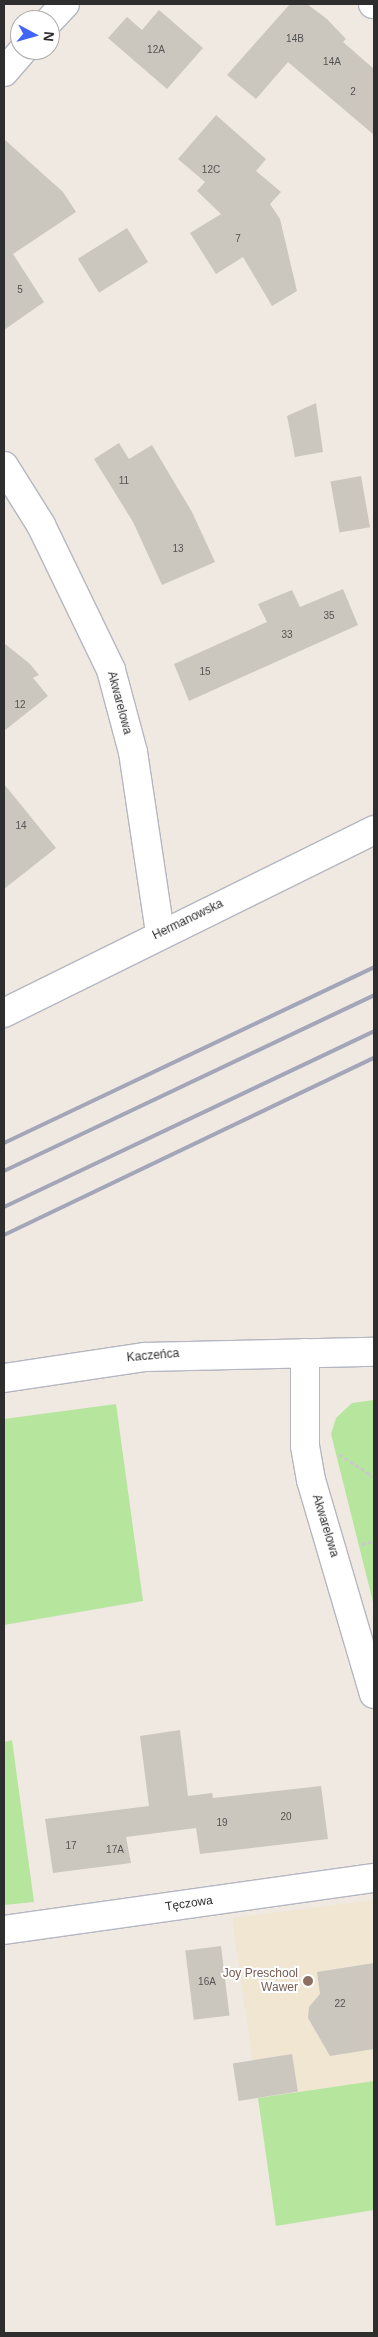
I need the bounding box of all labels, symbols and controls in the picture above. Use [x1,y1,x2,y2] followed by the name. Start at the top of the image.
[10,10,60,60] north arrow
[40,31,57,42] text: N
[286,33,304,45] house number: 14B
[147,44,165,56] house number: 12A
[323,56,341,68] house number: 14A
[350,86,356,98] house number: 2
[202,164,220,176] house number: 12C
[235,233,241,245] house number: 7
[17,284,23,296] house number: 5
[119,475,129,487] house number: 11
[172,543,184,555] house number: 13
[323,610,335,622] house number: 35
[281,629,293,641] house number: 33
[199,666,211,678] house number: 15
[104,670,134,736] street label: Akwarelowa
[14,699,26,711] house number: 12
[15,820,27,832] house number: 14
[150,897,226,943] street label: Hermanowska
[126,1347,180,1365] street label: Kaczeńca
[309,1493,341,1559] street label: Akwarelowa
[280,1811,292,1823] house number: 20
[216,1817,228,1829] house number: 19
[65,1840,77,1852] house number: 17
[106,1844,124,1856] house number: 17A
[164,1894,214,1914] street label: Tęczowa
[223,1967,298,1995] place label: Joy Preschool Wawer
[302,1975,314,1987] marker: Joy Preschool Wawer
[198,1976,216,1988] house number: 16A
[334,1998,346,2010] house number: 22

